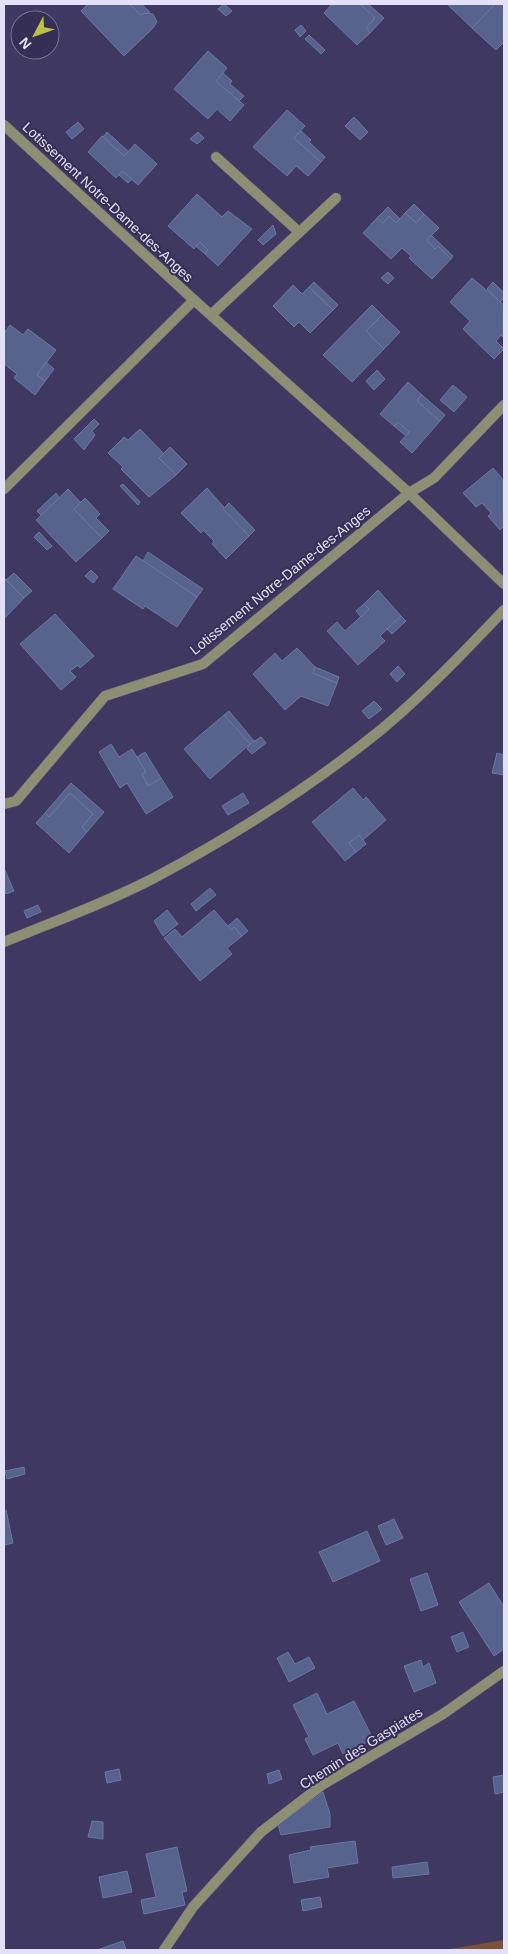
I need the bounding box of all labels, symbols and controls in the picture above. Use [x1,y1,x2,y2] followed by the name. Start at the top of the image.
[10,10,60,60] north arrow
[16,34,35,53] text: N
[19,119,197,285] street label: Lotissement Notre-Dame-des-Anges
[187,502,373,658] street label: Lotissement Notre-Dame-des-Anges
[297,1704,425,1792] street label: Chemin des Gaspiates

